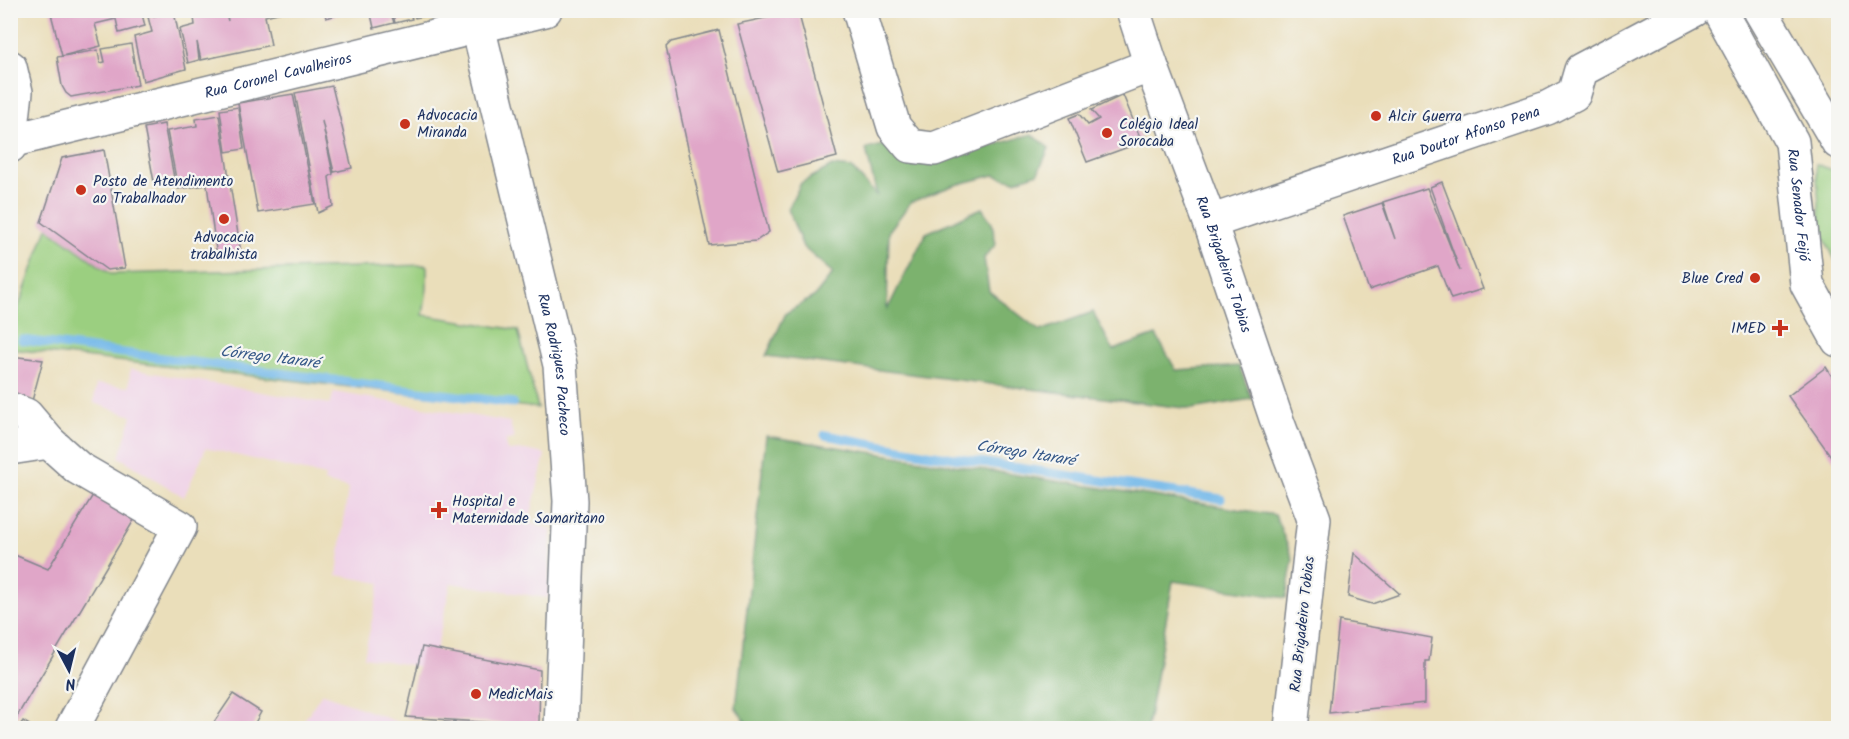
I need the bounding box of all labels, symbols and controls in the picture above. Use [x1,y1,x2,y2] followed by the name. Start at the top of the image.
[202,47,355,106] street label: Rua Coronel Cavalheiros
[1389,100,1543,173] street label: Rua Doutor Afonso Pena
[417,104,478,145] place label: Advocacia Miranda
[1388,105,1462,129] place label: Alcir Guerra
[1369,109,1383,123] marker: Alcir Guerra
[1119,113,1198,154] place label: Colégio Ideal Sorocaba
[398,117,412,131] marker: Advocacia Miranda
[1100,126,1114,140] marker: Colégio Ideal Sorocaba
[1780,148,1816,264] street label: Rua Senador Feijó
[93,170,233,211] place label: Posto de Atendimento ao Trabalhador
[74,183,88,197] marker: Posto de Atendimento ao Trabalhador
[1188,193,1258,337] street label: Rua Brigadeiros Tobias
[217,212,231,226] marker: Advocacia trabalhista
[190,226,258,267] place label: Advocacia trabalhista
[1682,267,1744,291] place label: Blue Cred
[1748,271,1762,285] marker: Blue Cred
[530,291,576,437] street label: Rua Rodrigues Pacheco
[1731,317,1766,341] place label: IMED
[1771,319,1789,337] marker: IMED
[219,339,325,376] water label: Córrego Itararé
[975,433,1081,474] water label: Córrego Itararé
[452,490,605,531] place label: Hospital e Maternidade Samaritano
[430,501,448,519] marker: Hospital e Maternidade Samaritano
[1284,554,1322,693] street label: Rua Brigadeiro Tobias
[39,640,99,700] north arrow
[64,670,77,696] text: N
[488,683,554,707] place label: MedicMais
[469,687,483,701] marker: MedicMais

